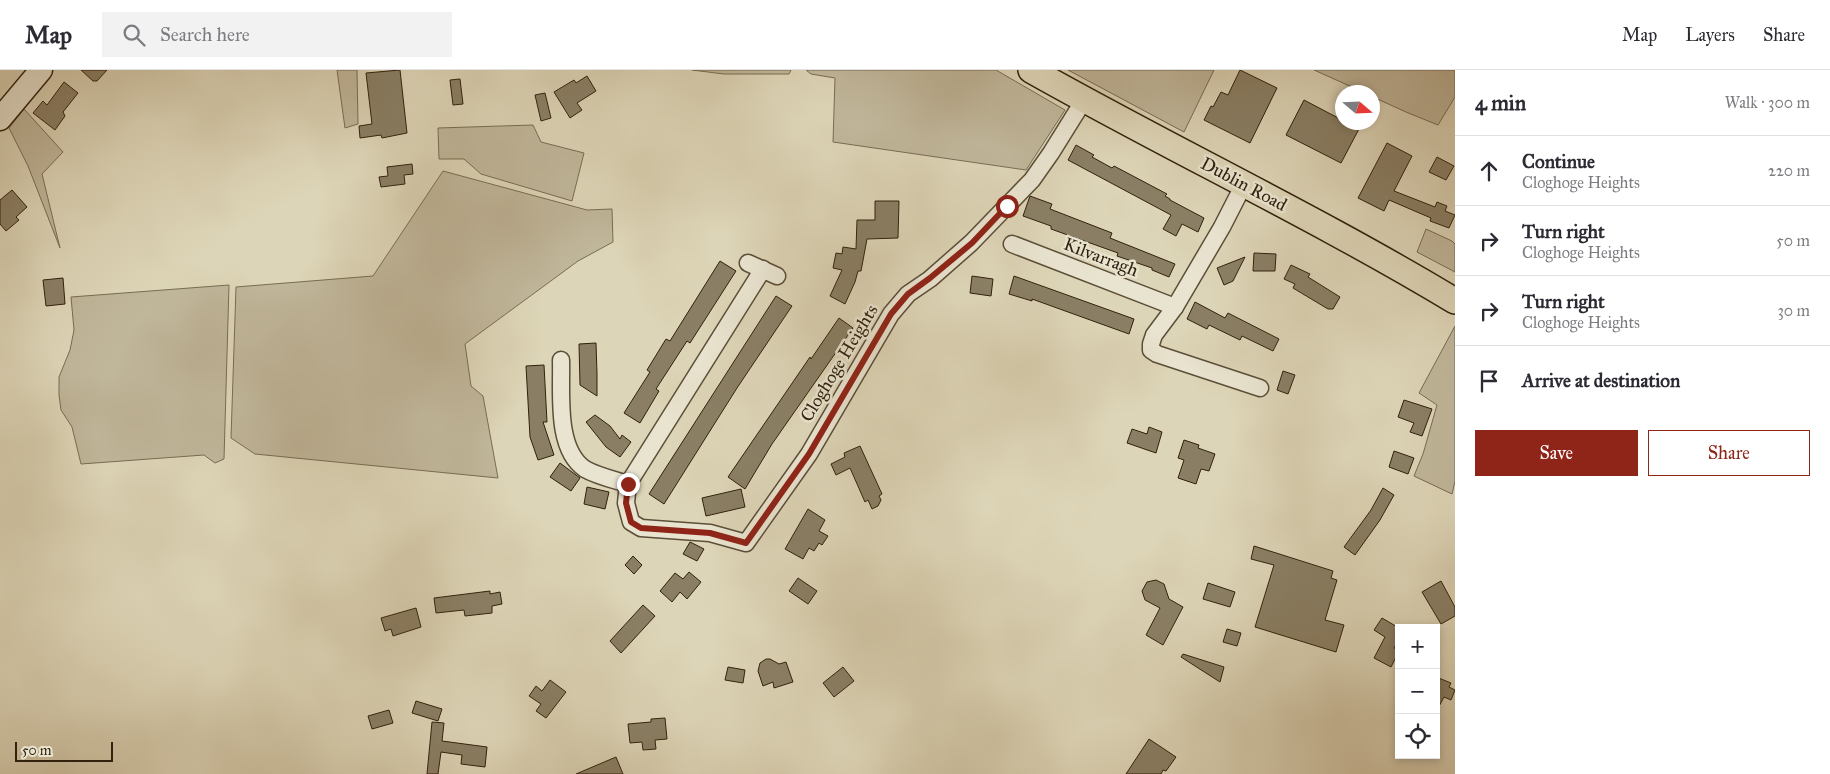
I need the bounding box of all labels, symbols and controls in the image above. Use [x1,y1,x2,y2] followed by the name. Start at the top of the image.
[102,12,452,57] search box
[25,20,72,50] text: Map
[120,21,148,49] icon: search
[160,23,250,46] text: Search here
[1622,24,1657,46] text: Map
[1685,24,1735,46] text: Layers
[1763,24,1805,46] text: Share
[1335,85,1380,130] north arrow
[1475,90,1526,116] text: 4 min
[1725,93,1810,112] text: Walk · 300 m
[1522,150,1595,173] text: Continue
[1197,152,1291,216] street label: Dublin Road
[1475,157,1503,185] icon: ahead
[1768,161,1810,180] text: 220 m
[1522,173,1640,192] text: Cloghoge Heights
[996,195,1019,218] route start
[1522,220,1605,243] text: Turn right
[1475,227,1503,255] icon: right
[1776,231,1810,250] text: 50 m
[1060,233,1141,282] street label: Kilvarragh
[1522,243,1640,262] text: Cloghoge Heights
[1522,290,1605,313] text: Turn right
[1475,297,1503,325] icon: right
[795,300,883,426] street label: Cloghoge Heights
[1777,301,1810,320] text: 30 m
[1522,313,1640,332] text: Cloghoge Heights
[1475,367,1503,395] icon: arrive
[1522,369,1680,392] text: Arrive at destination
[1475,430,1638,476] button: Save
[1648,430,1810,476] button: Share
[617,473,640,496] route end
[1395,624,1440,759] map controls
[1395,624,1440,669] button: +
[1395,669,1440,714] button: −
[1395,714,1440,759] button: locate
[15,739,112,762] scale bar
[22,742,51,759] text: 50 m

